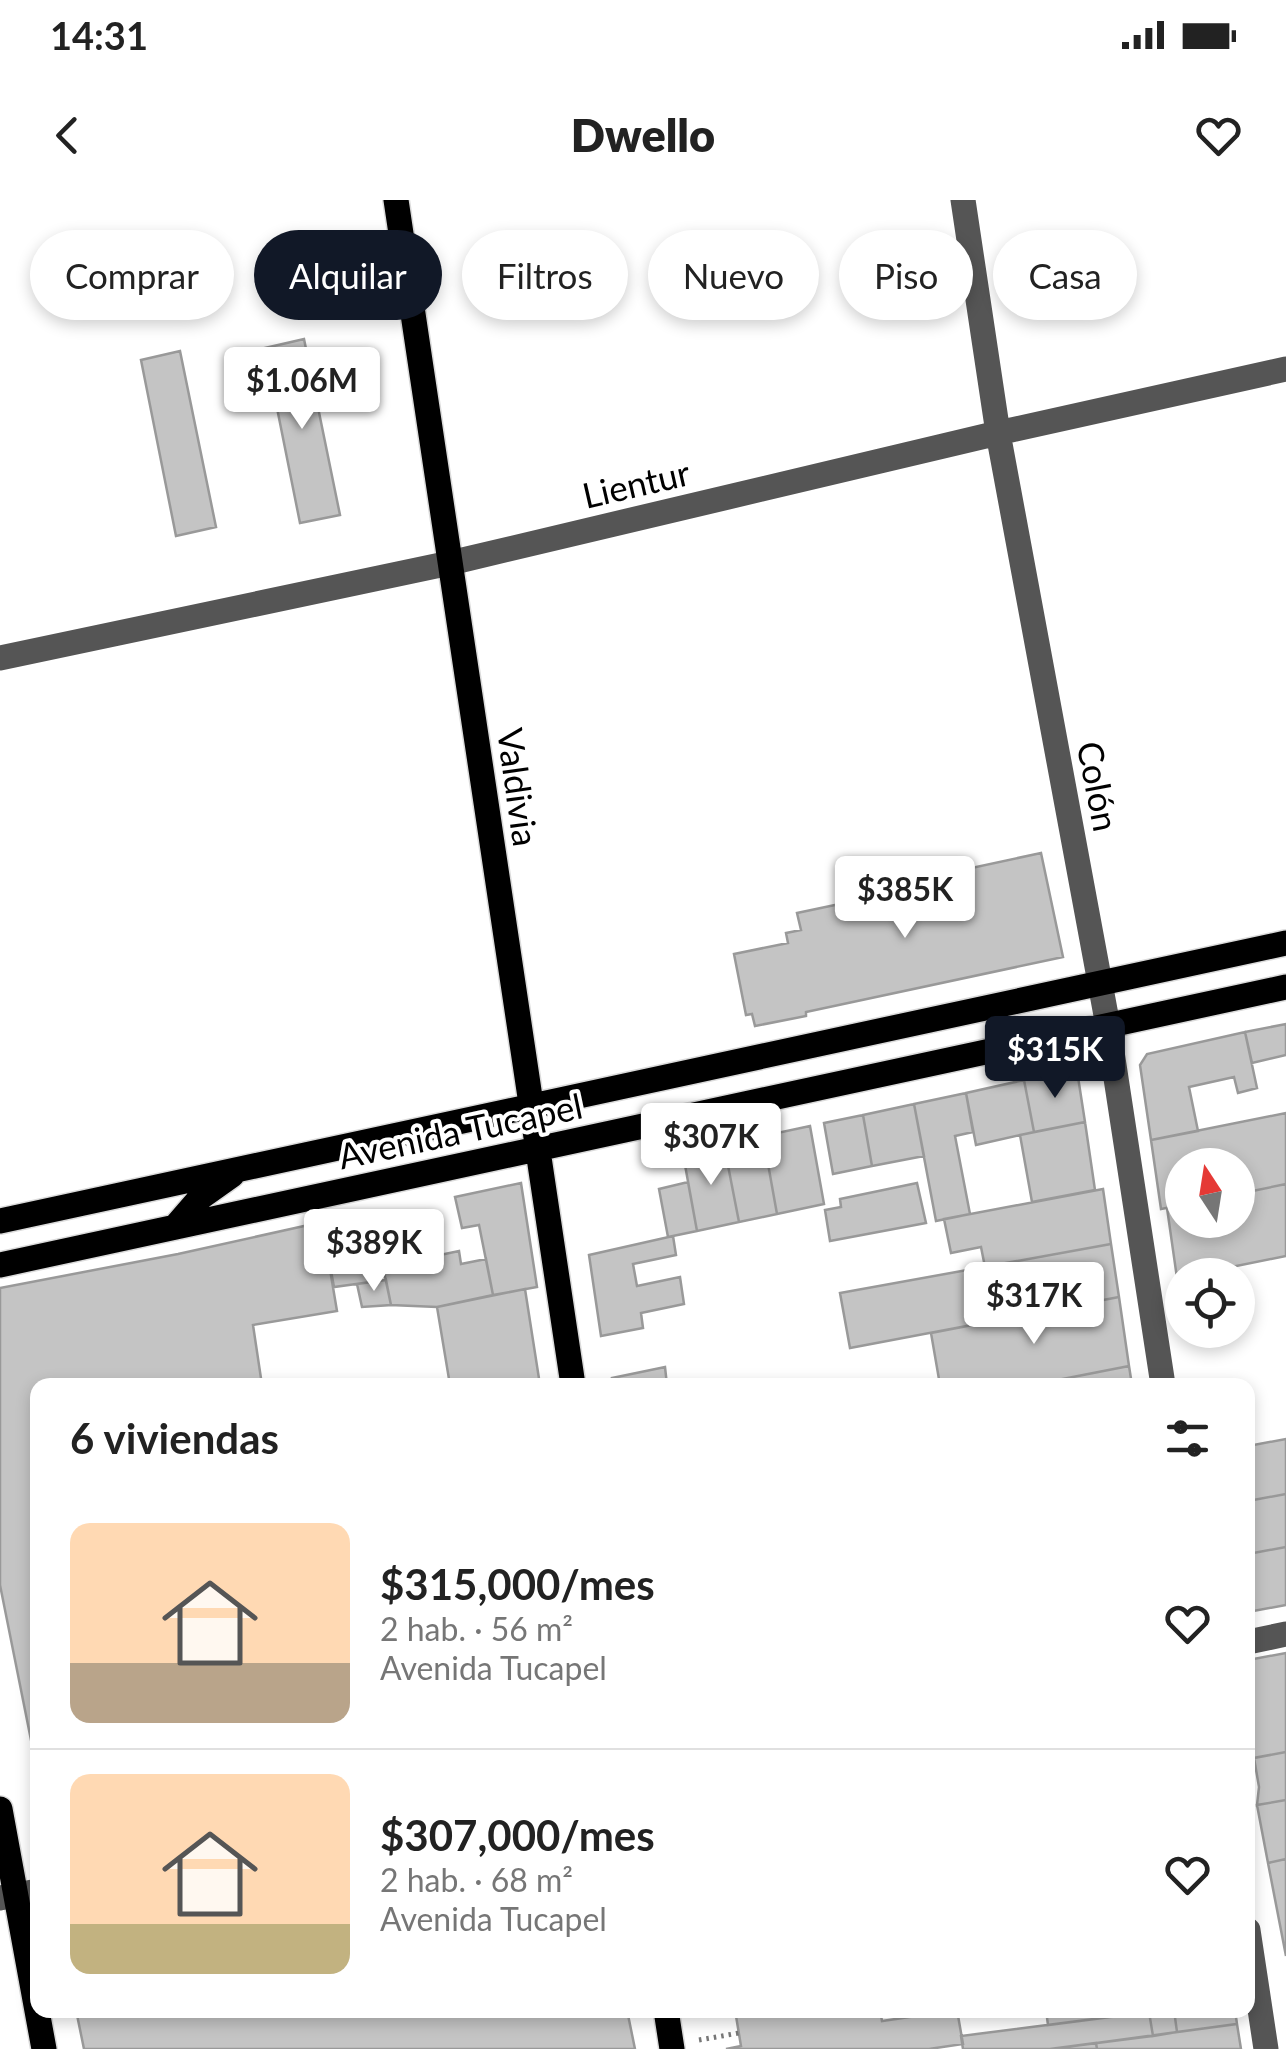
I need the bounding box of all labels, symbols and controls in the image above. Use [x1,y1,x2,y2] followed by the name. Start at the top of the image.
[50,12,148,58] text: 14:31
[40,108,95,163] icon: back
[571,108,715,162] text: Dwello
[1191,108,1246,163] icon: heart
[30,230,234,320] chip: Comprar
[254,230,442,320] chip: Alquilar
[462,230,628,320] chip: Filtros
[648,230,819,320] chip: Nuevo
[839,230,973,320] chip: Piso
[993,230,1137,320] chip: Casa
[221,347,383,432] pin: $1.06M
[246,360,358,399] text: $1.06M
[578,450,694,516] street label: Lientur
[490,725,548,849] street label: Valdivia
[1070,738,1128,834] street label: Colón
[835,856,975,941] pin: $385K
[857,869,953,908] text: $385K
[985,1016,1125,1101] pin: $315K
[1007,1029,1103,1068] text: $315K
[334,1084,586,1176] street label: Avenida Tucapel
[641,1103,781,1188] pin: $307K
[663,1116,759,1155] text: $307K
[1165,1148,1255,1238] north arrow
[1165,1148,1255,1348] map controls
[304,1209,444,1294] pin: $389K
[326,1222,422,1261] text: $389K
[1165,1258,1255,1348] button: locate
[964,1262,1104,1347] pin: $317K
[986,1275,1082,1314] text: $317K
[1160,1411,1215,1466] icon: filters
[70,1413,279,1463] text: 6 viviendas
[380,1559,655,1609] text: $315,000/mes
[150,1563,270,1683] icon: home
[1160,1596,1215,1651] icon: heart
[380,1609,573,1648] text: 2 hab. · 56 m²
[380,1648,607,1687] text: Avenida Tucapel
[380,1810,655,1860] text: $307,000/mes
[150,1814,270,1934] icon: home
[1160,1847,1215,1902] icon: heart
[380,1860,573,1899] text: 2 hab. · 68 m²
[380,1899,607,1938] text: Avenida Tucapel

